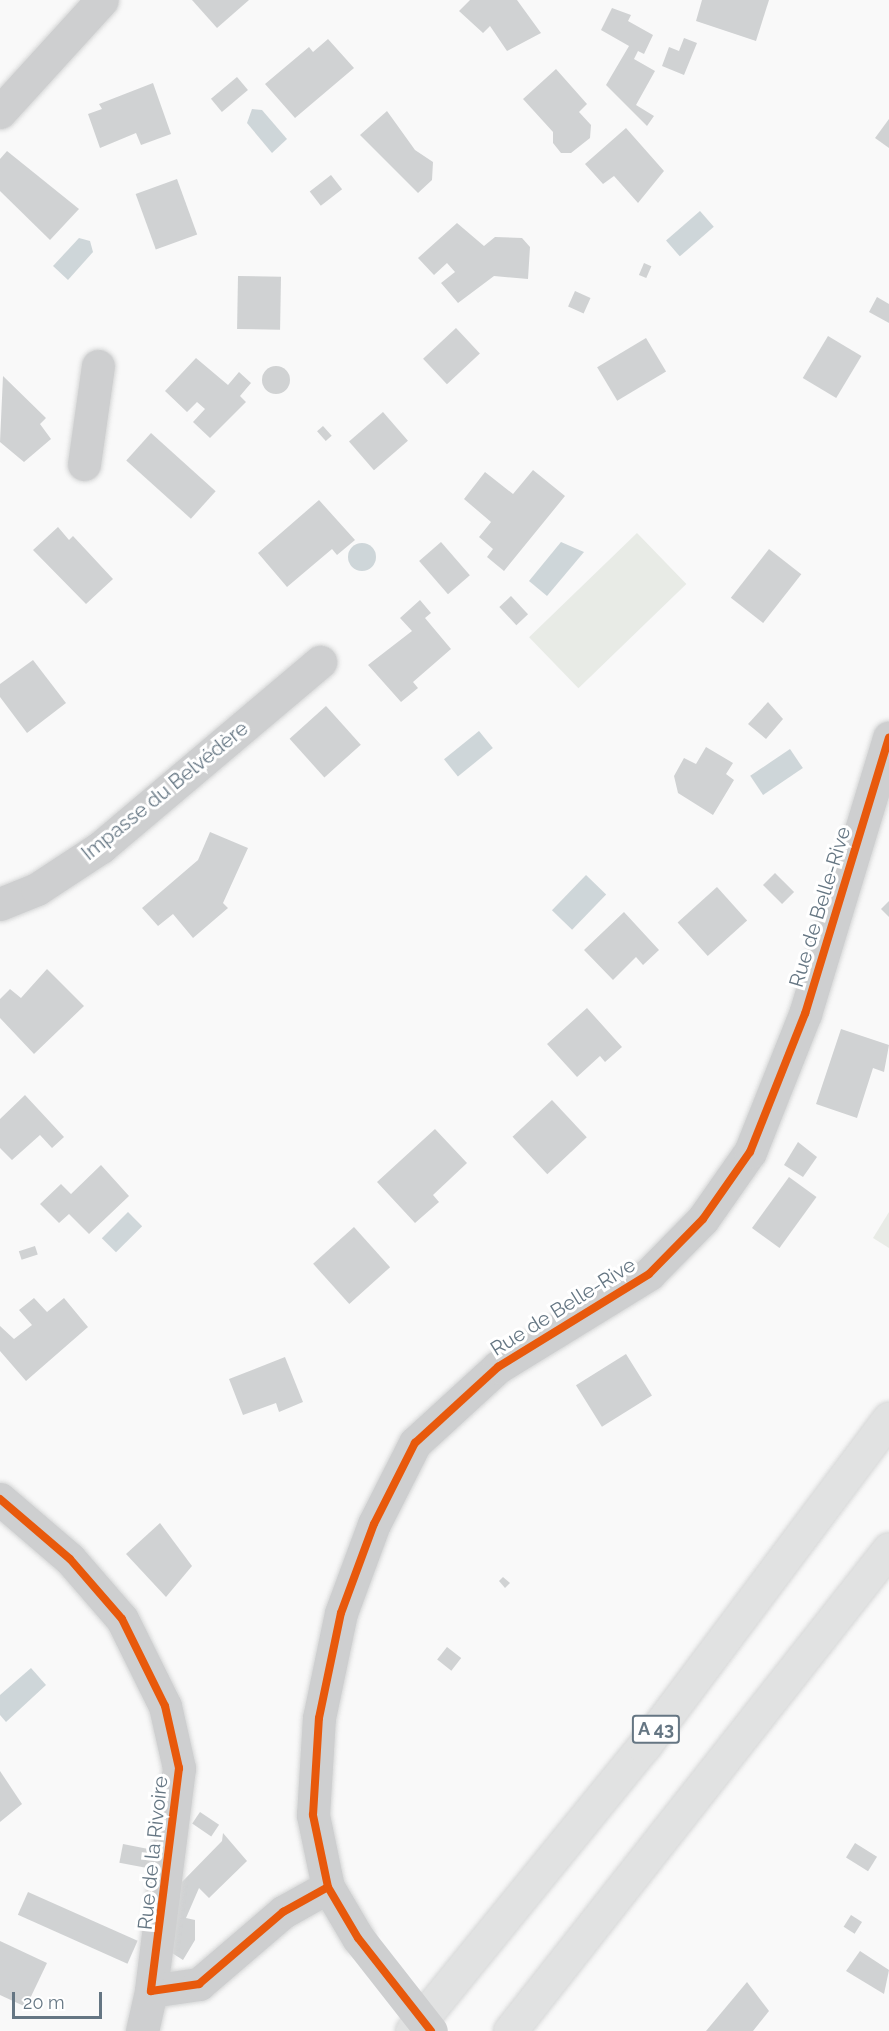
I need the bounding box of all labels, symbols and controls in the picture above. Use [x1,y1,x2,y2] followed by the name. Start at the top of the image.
[77,717,253,865] street label: Impasse du Belvédère
[784,824,856,990] street label: Rue de Belle-Rive
[486,1253,640,1361] street label: Rue de Belle-Rive
[630,1714,682,1744] road number: A 43
[133,1775,173,1931] street label: Rue de la Rivoire
[15,1980,105,2018] scale bar
[23,1992,65,2013] text: 20 m

